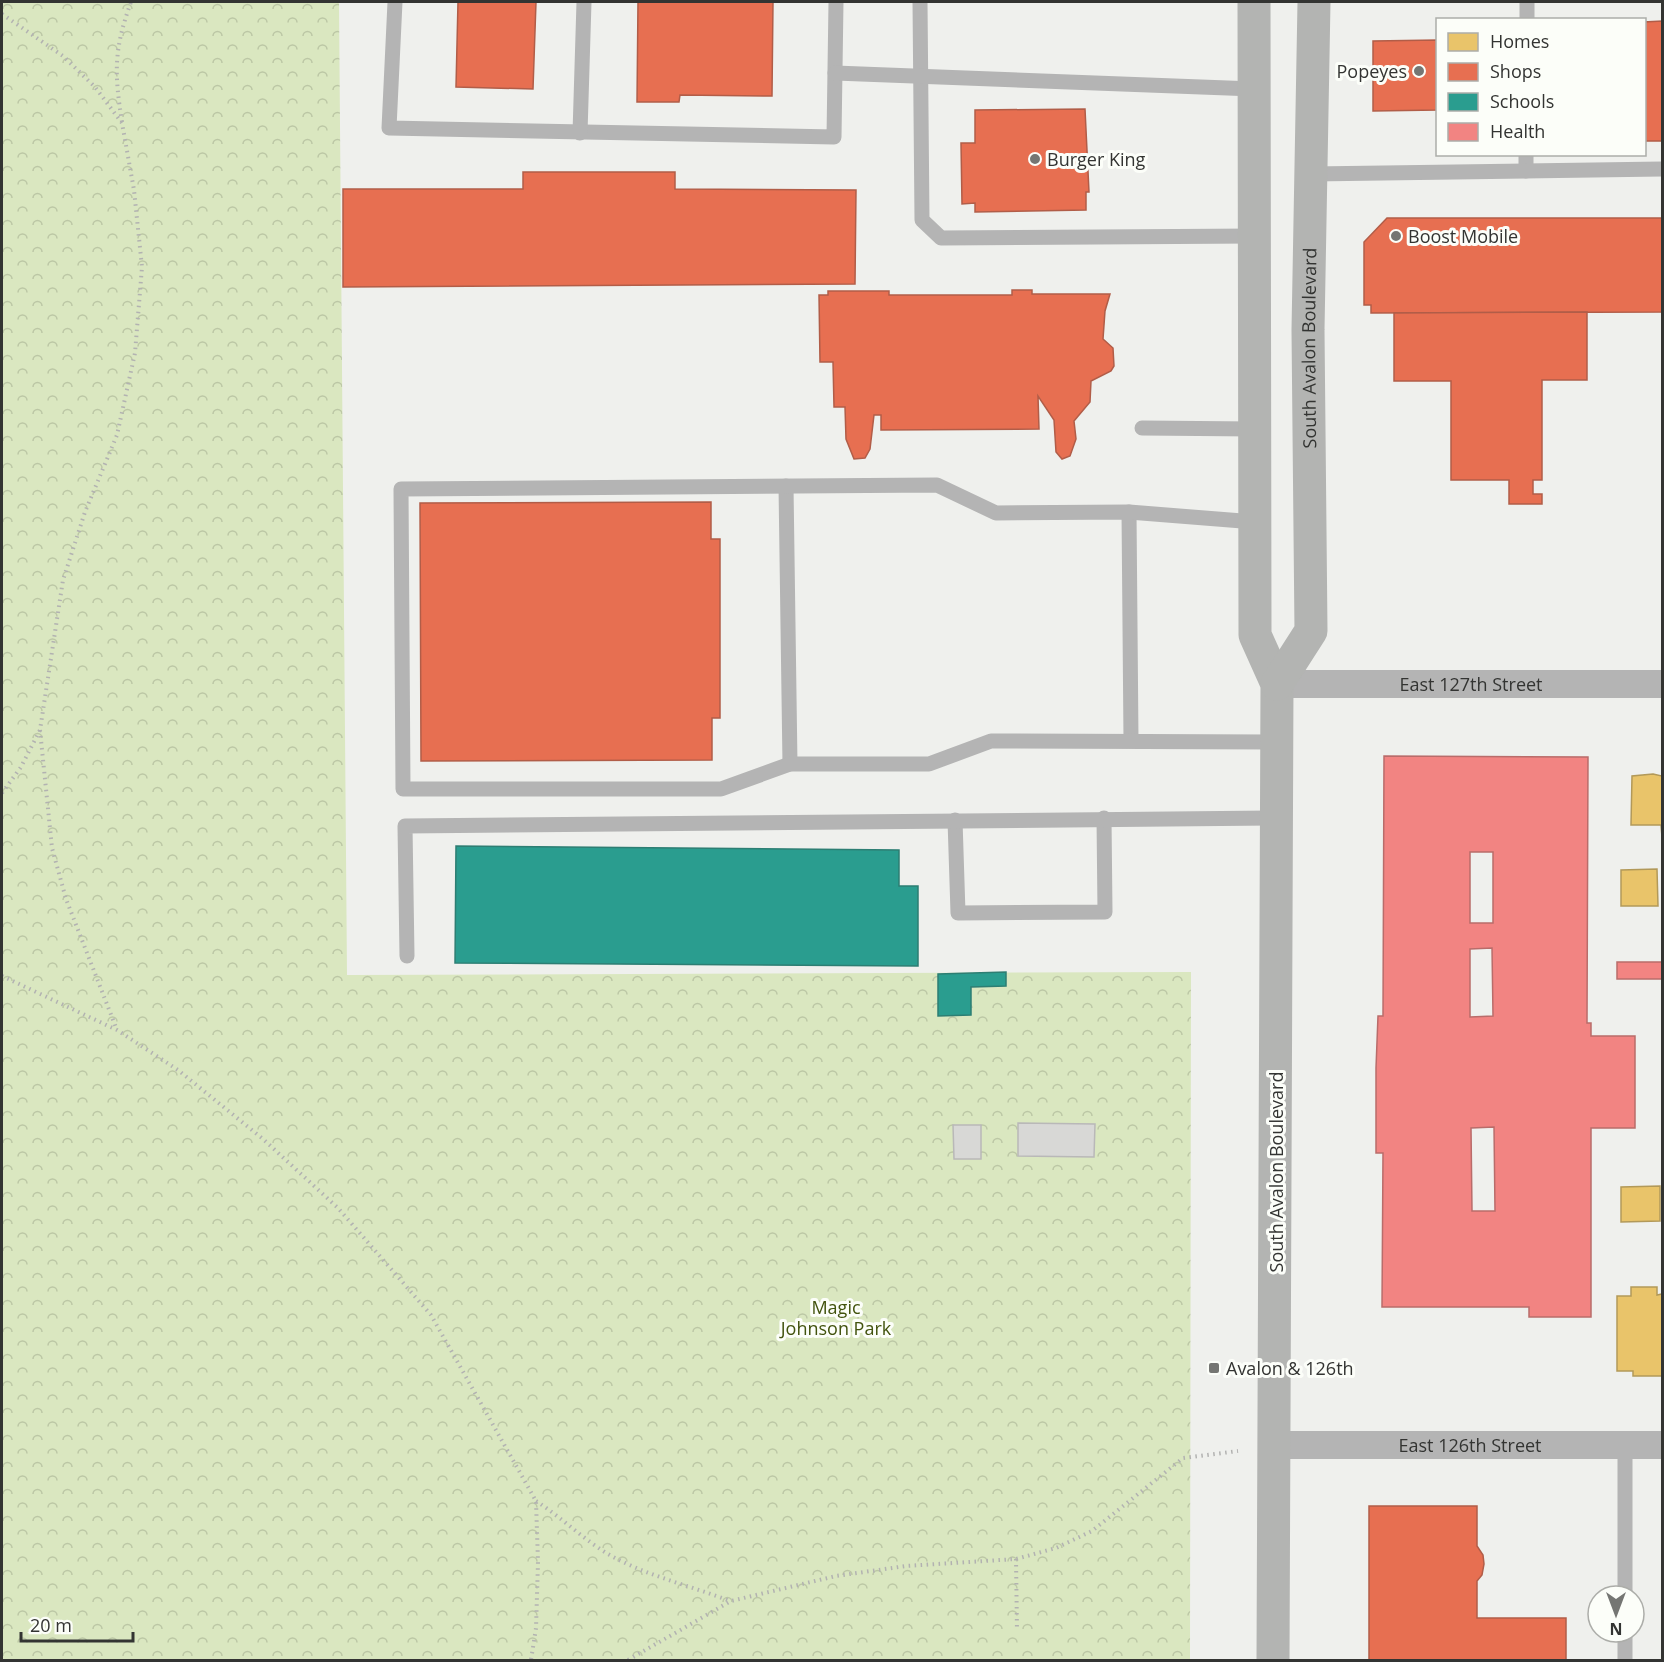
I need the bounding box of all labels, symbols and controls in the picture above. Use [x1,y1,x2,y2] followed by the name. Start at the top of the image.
[1436,18,1646,156] legend
[1490,29,1549,53] text: Homes
[1337,59,1407,83] place label: Popeyes
[1490,59,1541,83] text: Shops
[1412,64,1426,78] marker: Popeyes
[1490,89,1554,113] text: Schools
[1490,119,1545,143] text: Health
[1047,147,1146,171] place label: Burger King
[1028,152,1042,166] marker: Burger King
[1408,224,1518,248] place label: Boost Mobile
[1389,229,1403,243] marker: Boost Mobile
[1296,247,1322,449] street label: South Avalon Boulevard
[1399,672,1543,696] street label: East 127th Street
[1264,1072,1288,1272] street label: South Avalon Boulevard
[779,1295,892,1340] park label: Magic Johnson Park
[1226,1356,1354,1380] place label: Avalon & 126th
[1207,1361,1221,1375] marker: Avalon & 126th
[1398,1433,1542,1457] street label: East 126th Street
[1586,1584,1646,1644] north arrow
[21,1605,134,1643] scale bar
[30,1613,72,1637] text: 20 m
[1609,1618,1623,1640] text: N

